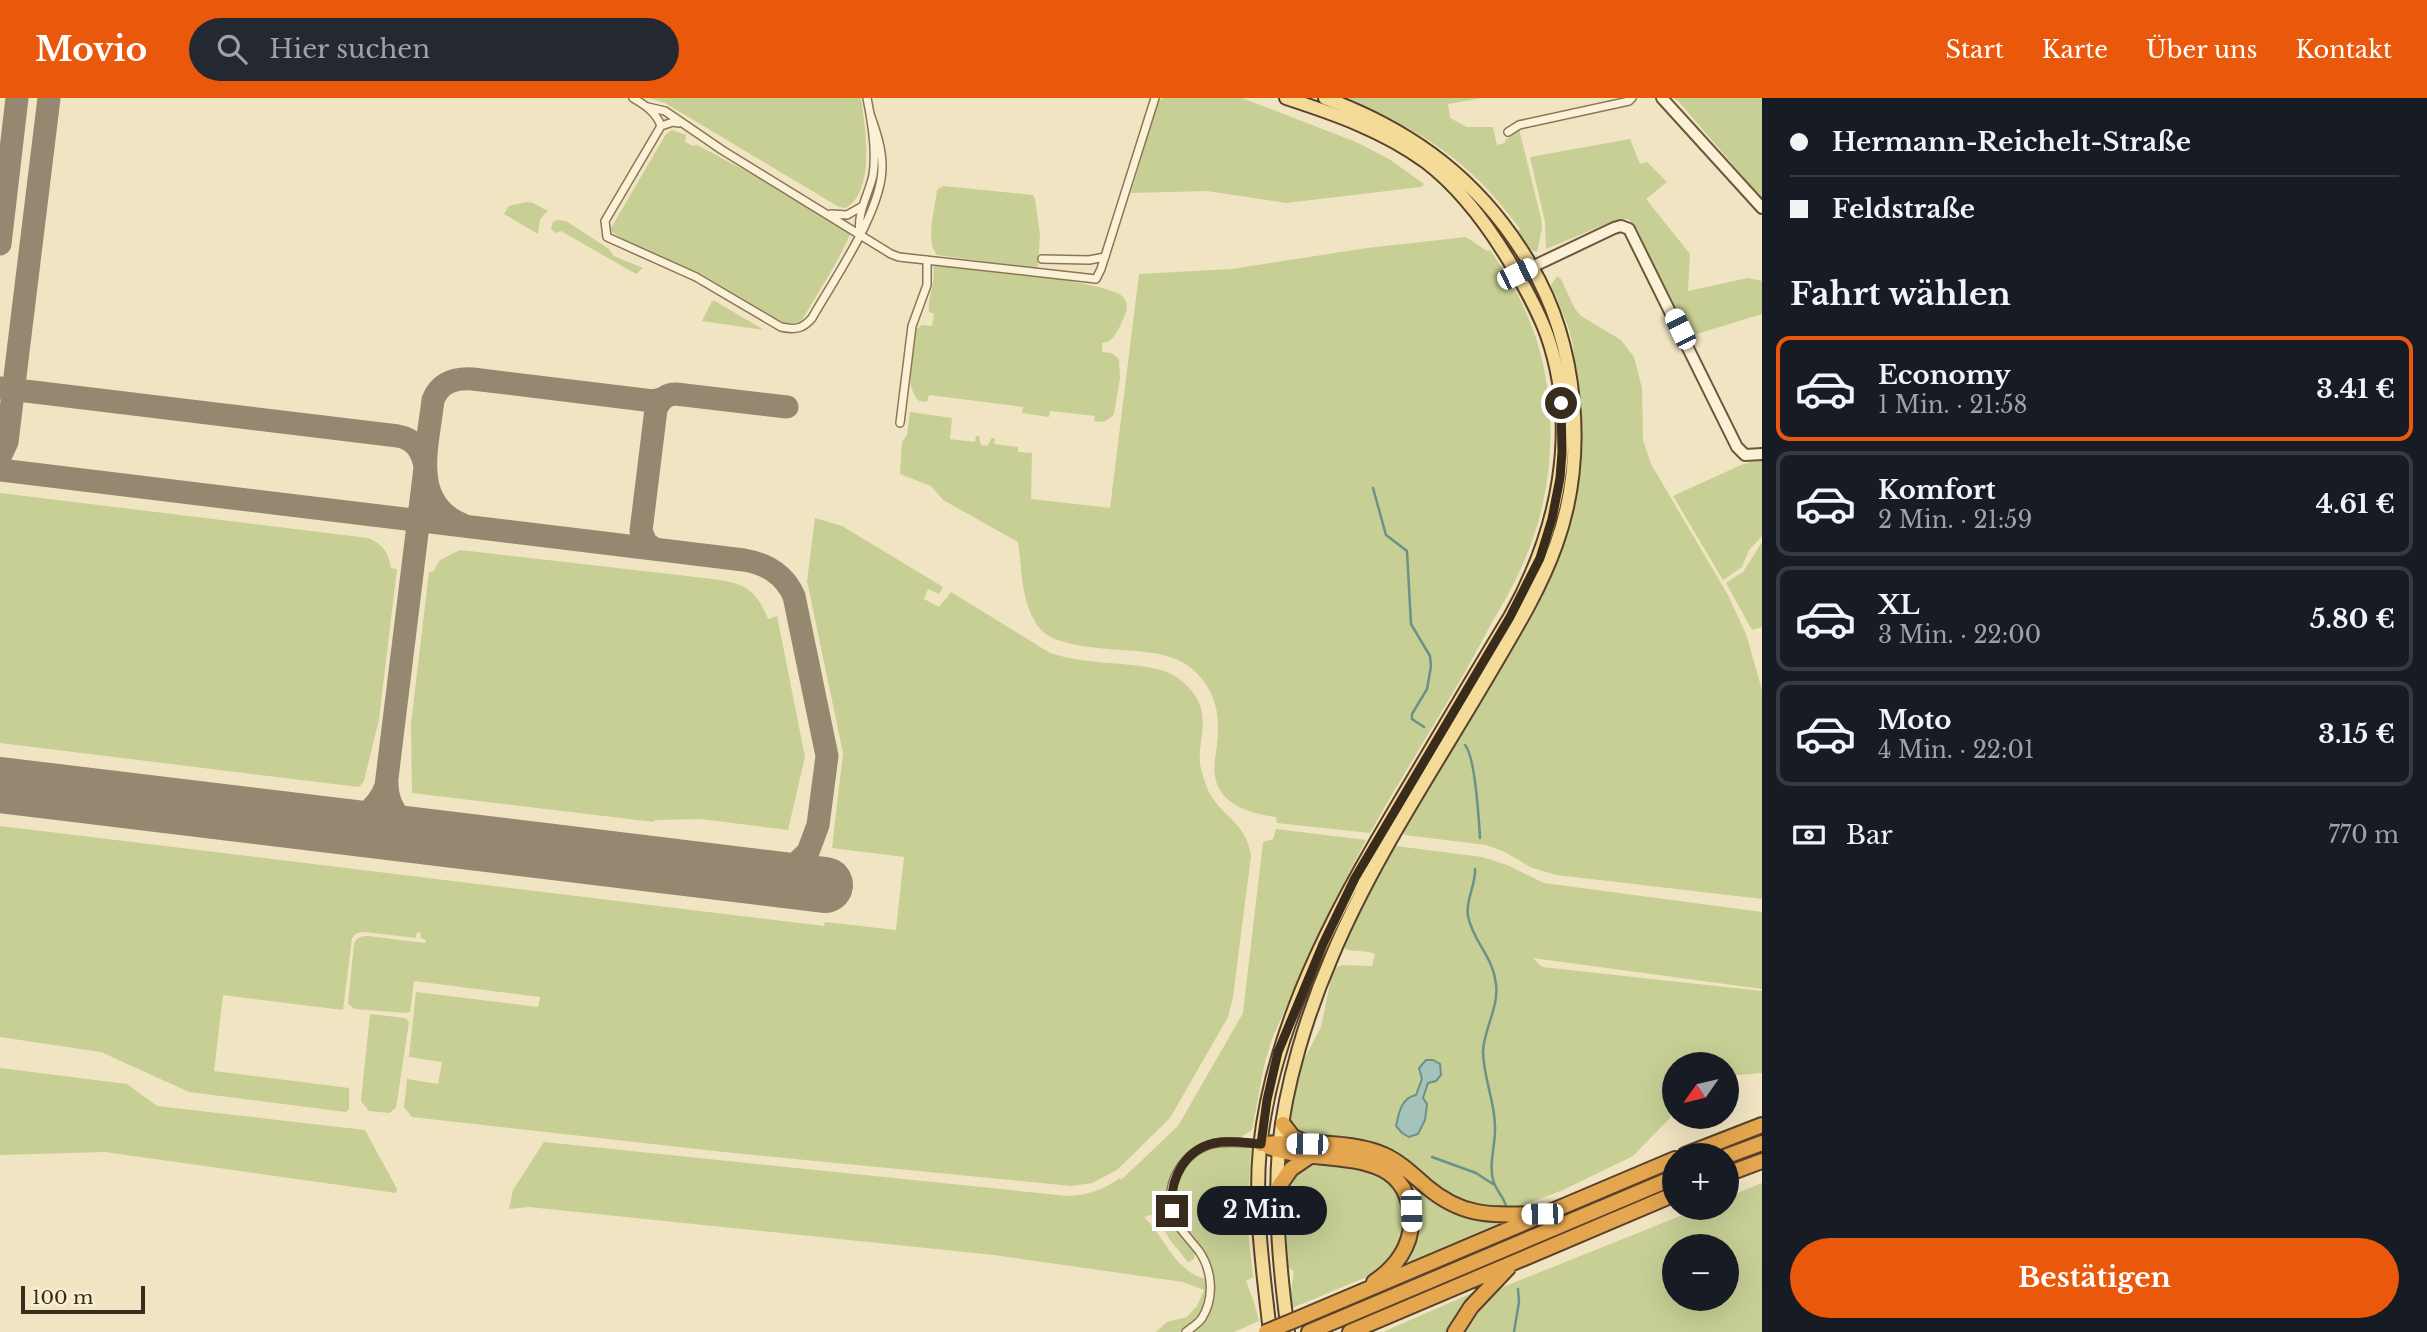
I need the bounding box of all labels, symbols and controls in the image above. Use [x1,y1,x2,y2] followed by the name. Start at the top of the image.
[189,18,679,81] search box
[35,29,147,70] text: Movio
[213,30,251,68] icon: search
[269,33,430,65] text: Hier suchen
[1946,35,2004,64] text: Start
[2042,35,2108,64] text: Karte
[2146,35,2258,64] text: Über uns
[2296,35,2392,64] text: Kontakt
[1832,126,2191,158] text: Hermann-Reichelt-Straße
[1832,193,1975,225] text: Feldstraße
[1494,255,1541,293] car
[1790,274,2011,314] text: Fahrt wählen
[1662,306,1699,352] car
[1794,357,1857,420] icon: car
[1878,359,2011,391] text: Economy
[2316,373,2395,405] text: 3.41 €
[1545,387,1577,419] route start
[1878,391,2027,419] text: 1 Min. · 21:58
[1794,472,1857,535] icon: car
[1878,474,1996,506] text: Komfort
[2316,488,2395,520] text: 4.61 €
[1878,506,2032,534] text: 2 Min. · 21:59
[1794,587,1857,650] icon: car
[1878,589,1920,621] text: XL
[2310,603,2395,635] text: 5.80 €
[1878,621,2041,649] text: 3 Min. · 22:00
[1794,702,1857,765] icon: car
[1878,704,1951,736] text: Moto
[2318,718,2395,750] text: 3.15 €
[1878,736,2034,764] text: 4 Min. · 22:01
[1790,816,1828,854] icon: cash
[1846,819,1893,851] text: Bar
[2328,821,2399,849] text: 770 m
[1662,1052,1740,1129] north arrow
[1662,1052,1739,1311] map controls
[1286,1133,1329,1155] car
[1662,1143,1739,1220] button: +
[1196,1186,1326,1236] callout: 2 Min.
[1400,1190,1423,1232] car
[1156,1195,1188,1227] route end
[1223,1196,1301,1224] text: 2 Min.
[1521,1203,1564,1225] car
[1662,1234,1739,1311] button: −
[1790,1238,2399,1318] button: Bestätigen
[21,1283,145,1315] scale bar
[32,1286,93,1309] text: 100 m

